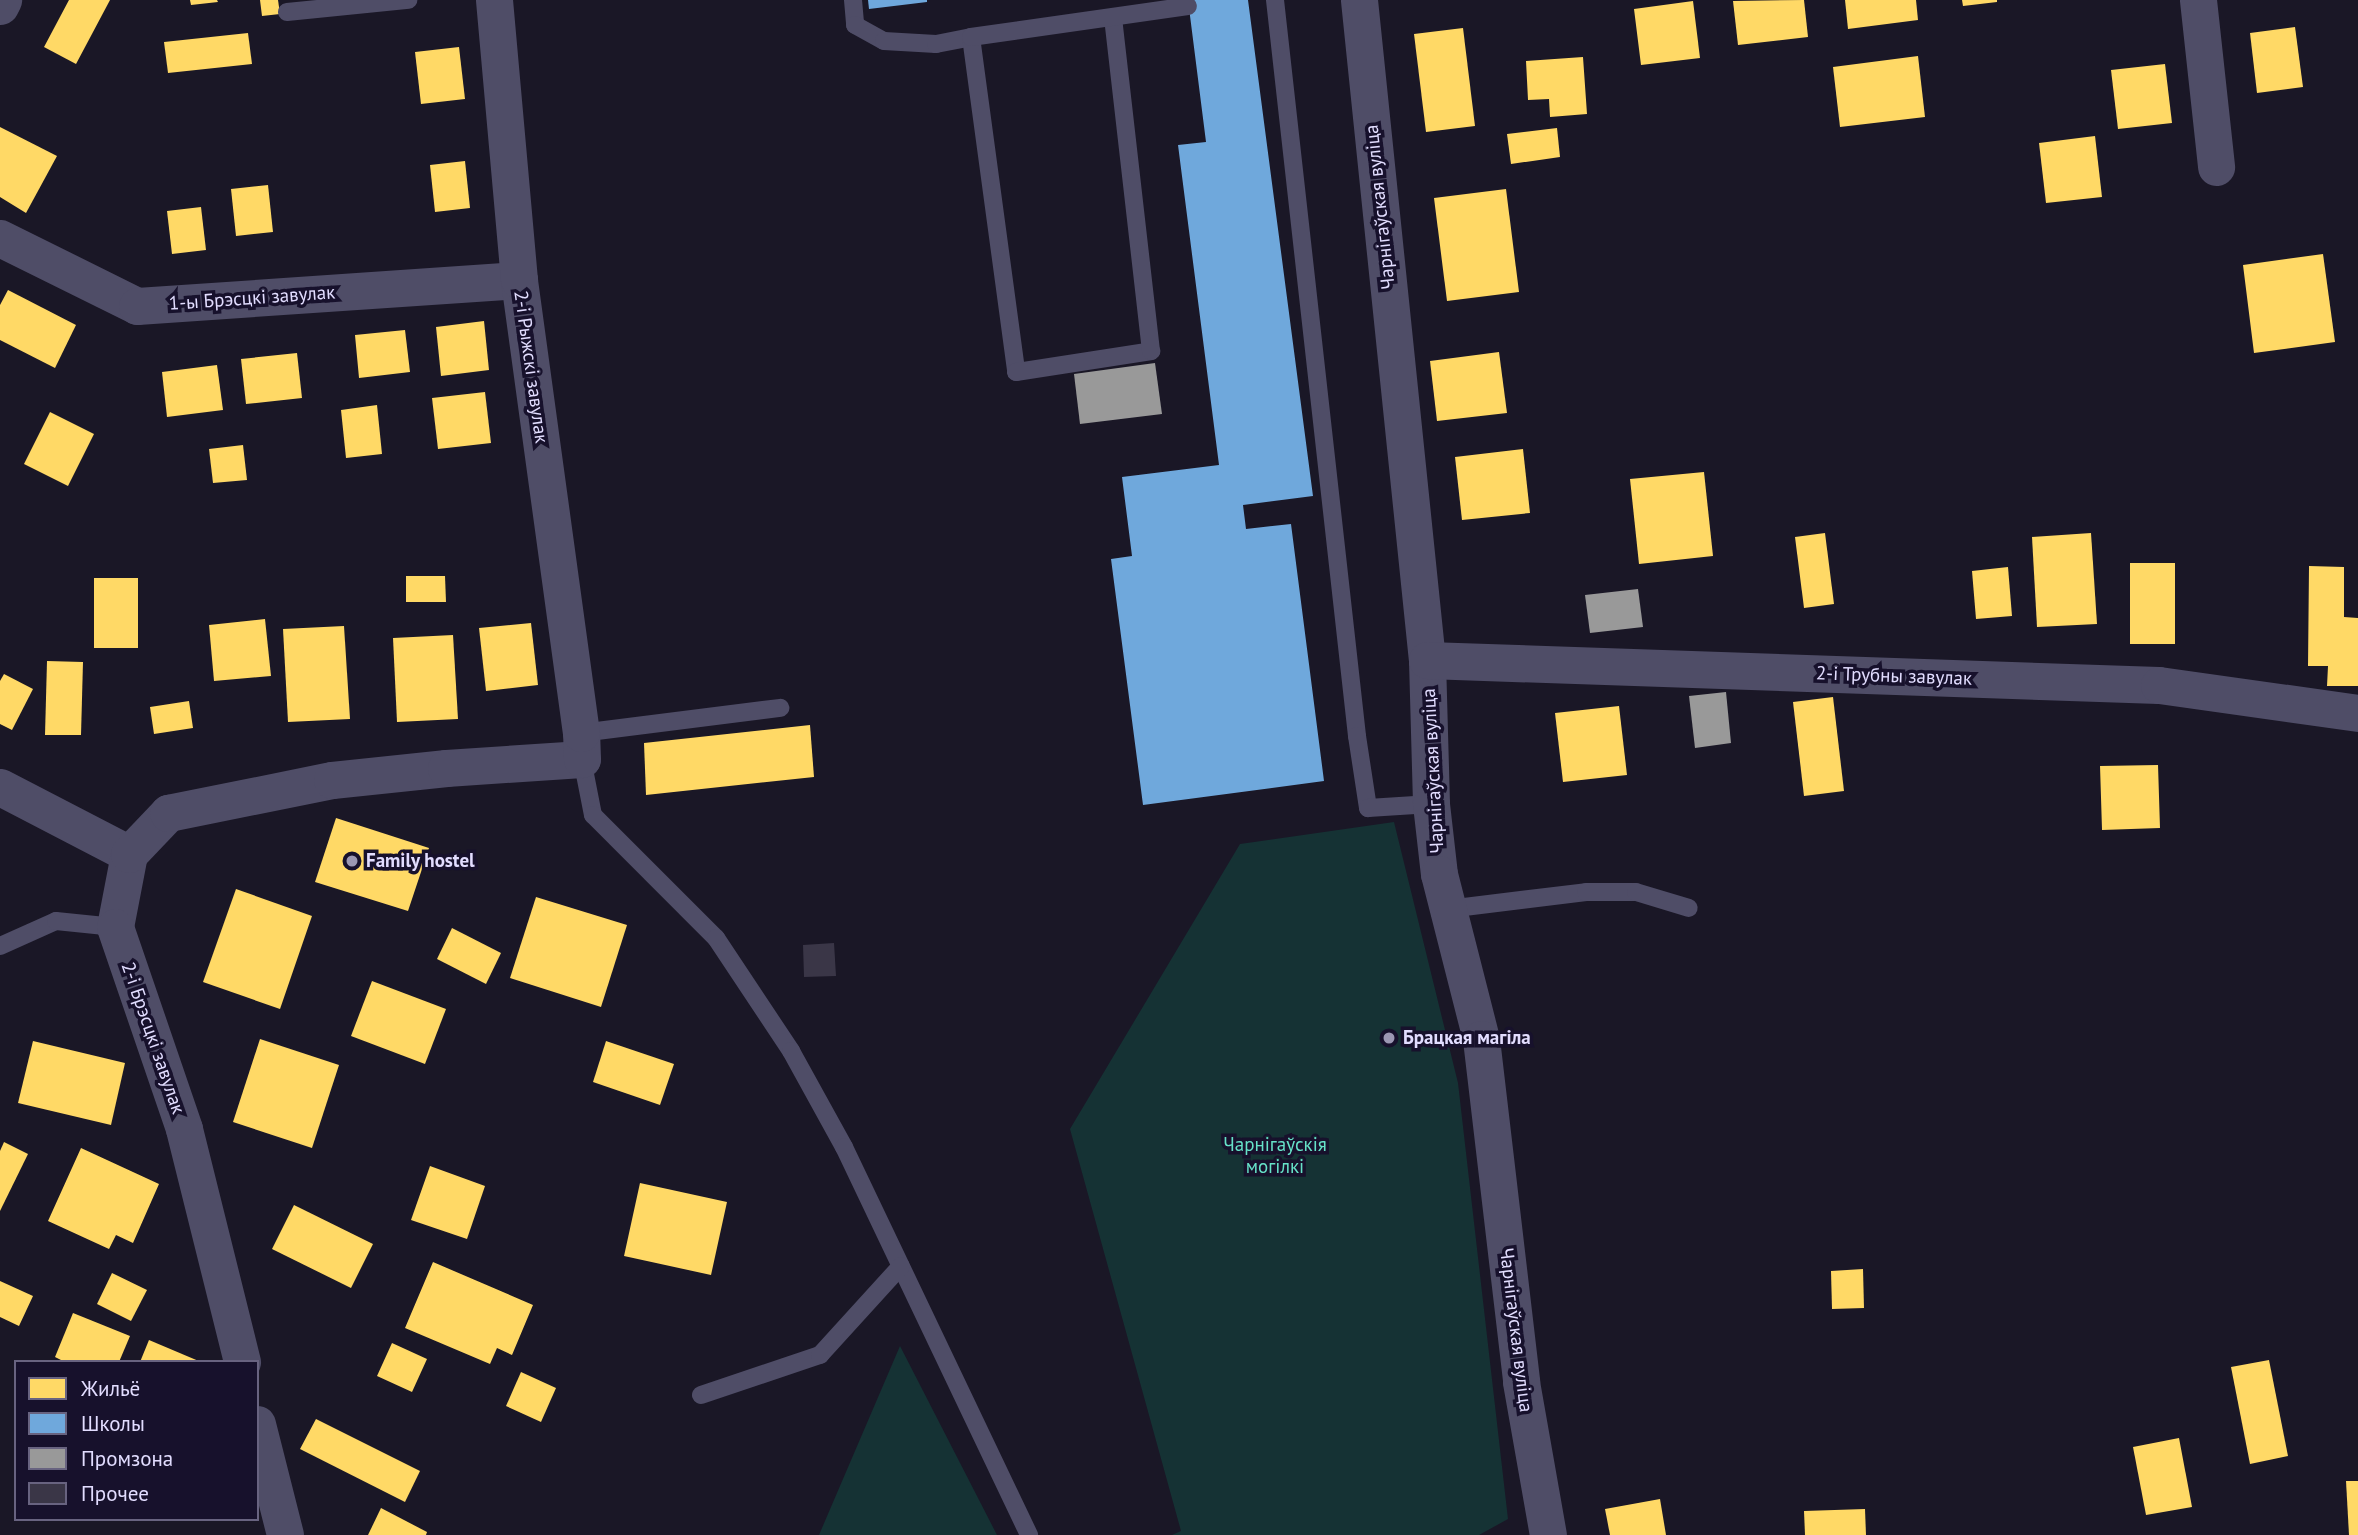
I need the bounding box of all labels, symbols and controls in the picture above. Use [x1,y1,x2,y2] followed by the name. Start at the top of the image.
[1360,124,1400,290] street label: Чарнігаўская вуліца
[168,281,336,315] street label: 1-ы Брэсцкі завулак
[509,289,553,445] street label: 2-і Рыжскі завулак
[1815,662,1973,690] street label: 2-і Трубны завулак
[1417,688,1449,854] street label: Чарнігаўская вуліца
[366,850,475,872] place label: Family hostel
[344,853,360,869] marker: Family hostel
[116,959,190,1117] street label: 2-і Брэсцкі завулак
[1403,1027,1531,1049] place label: Брацкая магіла
[1381,1030,1397,1046] marker: Брацкая магіла
[1223,1134,1327,1178] park label: Чарнігаўскія могілкі
[1495,1247,1537,1413] street label: Чарнігаўская вуліца
[14,1360,259,1521] legend
[81,1375,140,1402] text: Жильё
[81,1410,145,1437] text: Школы
[81,1445,173,1472] text: Промзона
[81,1480,149,1507] text: Прочее

